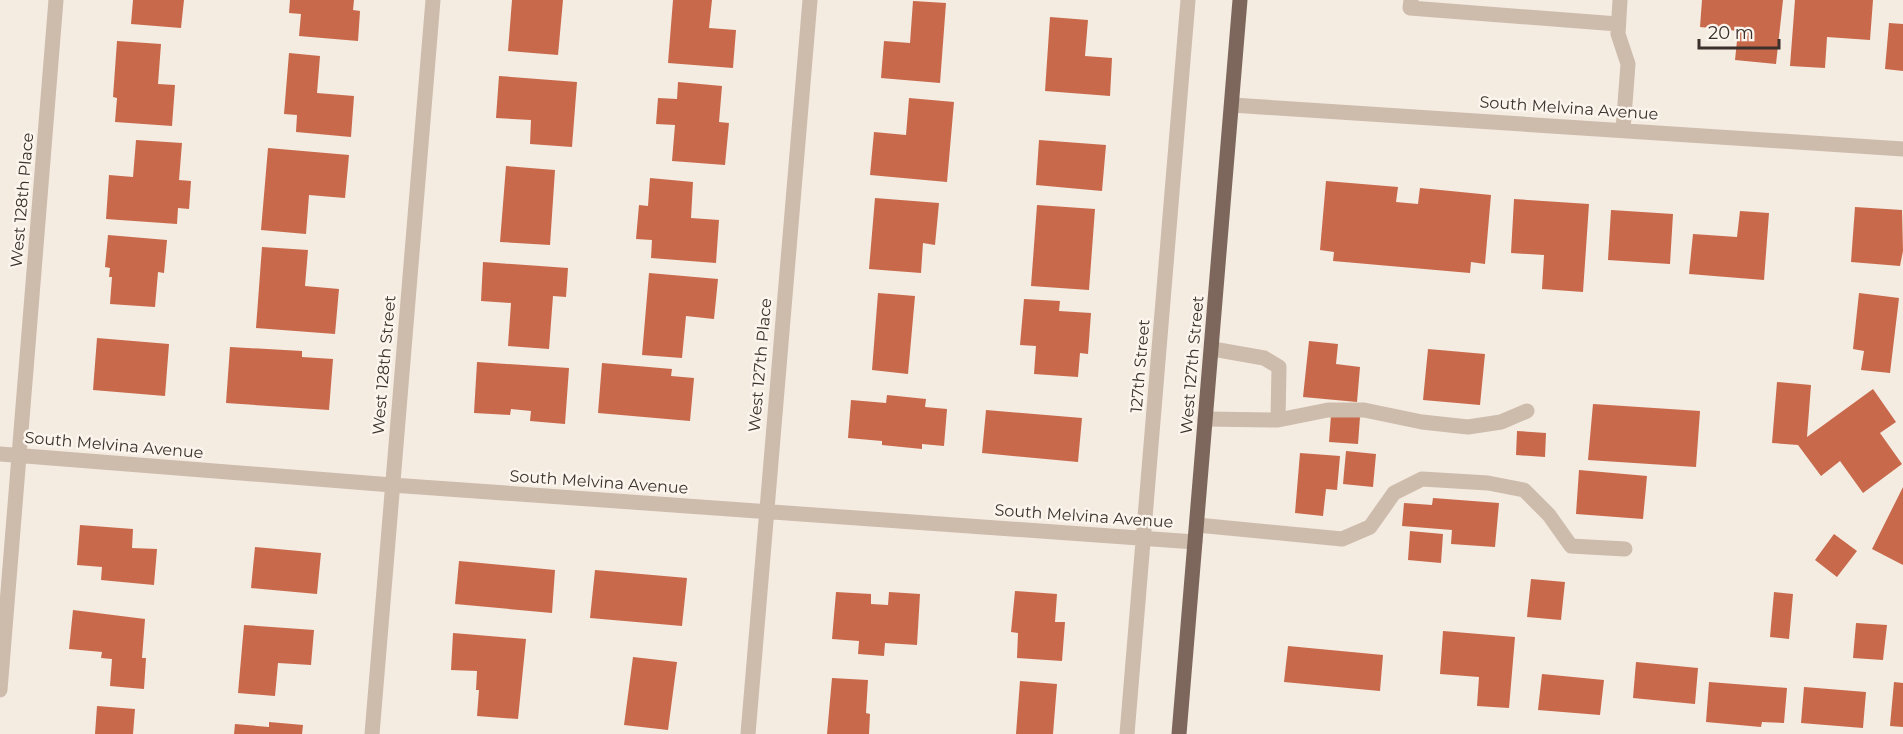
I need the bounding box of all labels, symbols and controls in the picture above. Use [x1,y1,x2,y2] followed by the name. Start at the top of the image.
[1699,12,1778,50] scale bar
[1708,22,1754,44] text: 20 m
[1479,92,1659,124] street label: South Melvina Avenue
[7,132,37,268] street label: West 128th Place
[368,294,400,436] street label: West 128th Street
[1176,294,1208,435] street label: West 127th Street
[745,297,775,433] street label: West 127th Place
[1126,318,1154,414] street label: 127th Street
[24,428,204,462] street label: South Melvina Avenue
[509,466,689,498] street label: South Melvina Avenue
[994,500,1174,532] street label: South Melvina Avenue

